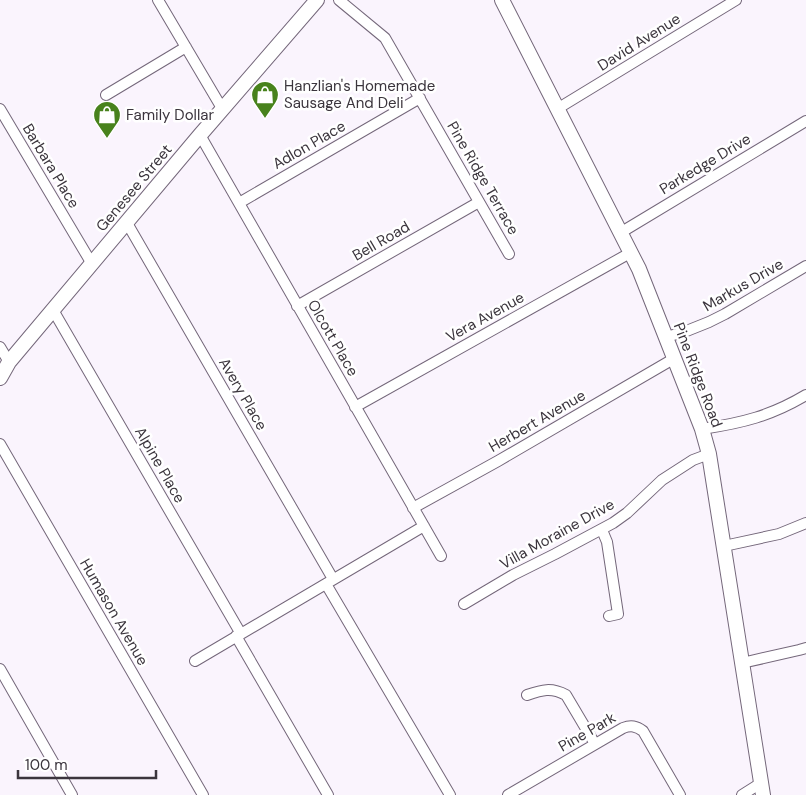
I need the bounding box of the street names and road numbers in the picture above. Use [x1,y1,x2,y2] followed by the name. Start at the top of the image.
[594,9,684,75] street label: David Avenue
[269,116,349,174] street label: Adlon Place
[442,118,524,238] street label: Pine Ridge Terrace
[18,120,84,212] street label: Barbara Place
[656,129,754,199] street label: Parkedge Drive
[92,140,176,236] street label: Genesee Street
[349,217,413,265] street label: Bell Road
[699,254,787,316] street label: Markus Drive
[442,287,528,347] street label: Vera Avenue
[303,296,363,380] street label: Olcott Place
[669,320,727,430] street label: Pine Ridge Road
[214,354,272,434] street label: Avery Place
[485,385,589,457] street label: Herbert Avenue
[130,423,190,507] street label: Alpine Place
[496,494,618,574] street label: Villa Moraine Drive
[75,555,153,669] street label: Humason Avenue
[555,707,620,756] street label: Pine Park

